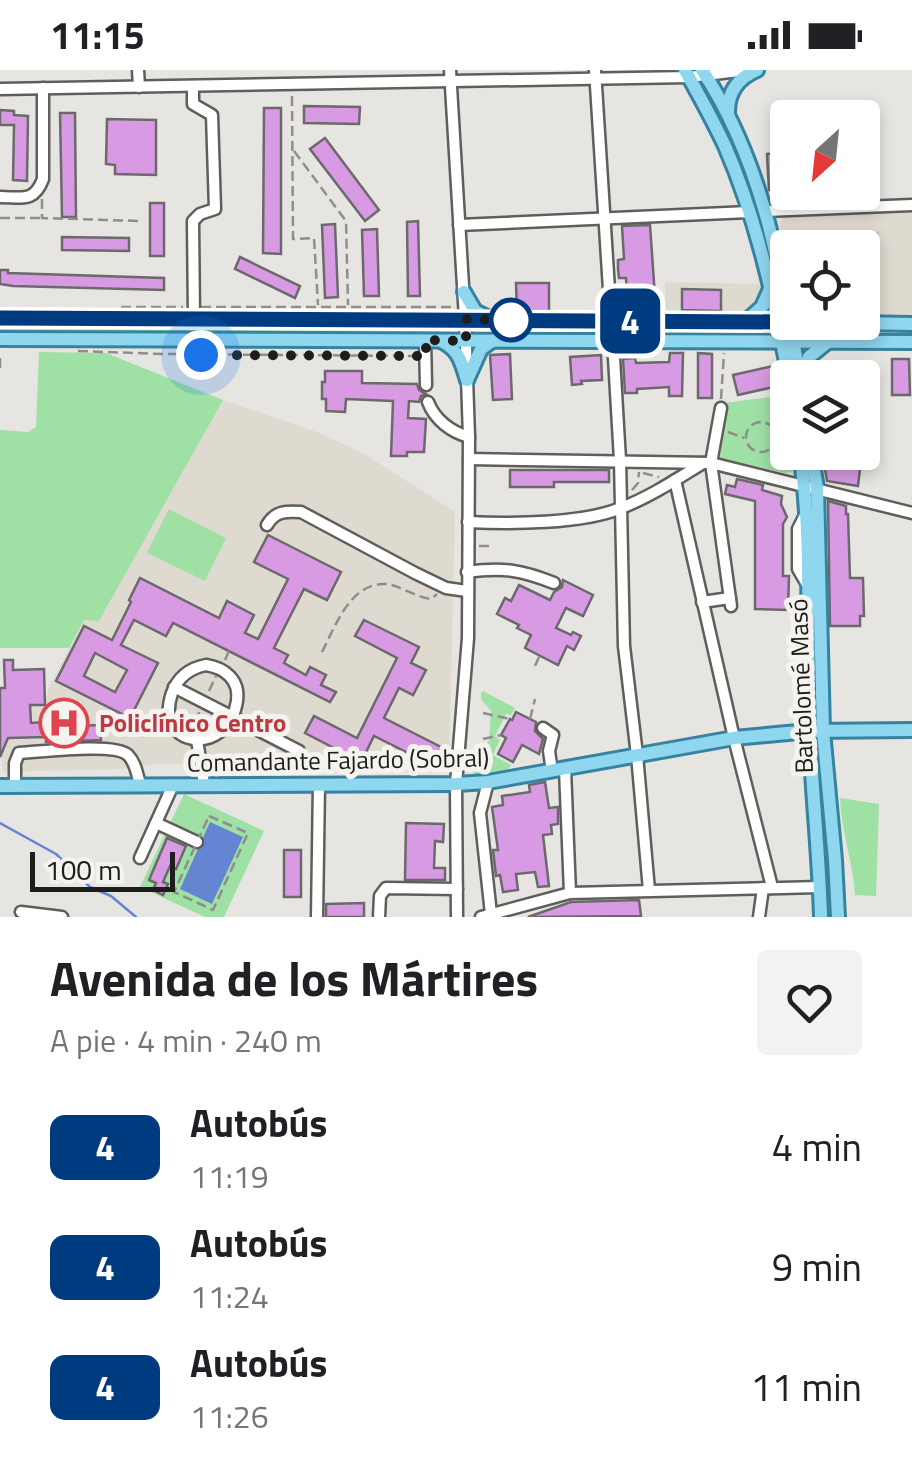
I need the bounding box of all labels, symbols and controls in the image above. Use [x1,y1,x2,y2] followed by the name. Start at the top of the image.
[50,6,145,64] text: 11:15
[770,100,880,210] north arrow
[770,100,880,470] map controls
[770,230,880,340] button: locate
[598,288,662,354] line badge: 4
[620,294,640,348] text: 4
[490,299,532,341] unlabelled marker
[176,330,226,380] your location
[770,360,880,470] button: layers
[779,598,823,774] street label: Bartolomé Masó
[38,697,90,749] hospital icon: Policlínico Centro
[99,704,286,742] place label: Policlínico Centro
[186,738,490,782] street label: Comandante Fajardo (Sobral)
[30,847,175,891] scale bar
[45,848,122,891] text: 100 m
[50,942,538,1015] text: Avenida de los Mártires
[757,950,862,1055] button: heart
[50,1016,322,1064] text: A pie · 4 min · 240 m
[190,1094,328,1152] text: Autobús
[772,1118,862,1176] text: 4 min
[95,1120,115,1174] text: 4
[190,1152,269,1200] text: 11:19
[190,1214,328,1272] text: Autobús
[772,1238,862,1296] text: 9 min
[95,1240,115,1294] text: 4
[190,1272,269,1320] text: 11:24
[190,1334,328,1392] text: Autobús
[751,1358,862,1416] text: 11 min
[95,1360,115,1414] text: 4
[190,1392,269,1440] text: 11:26

